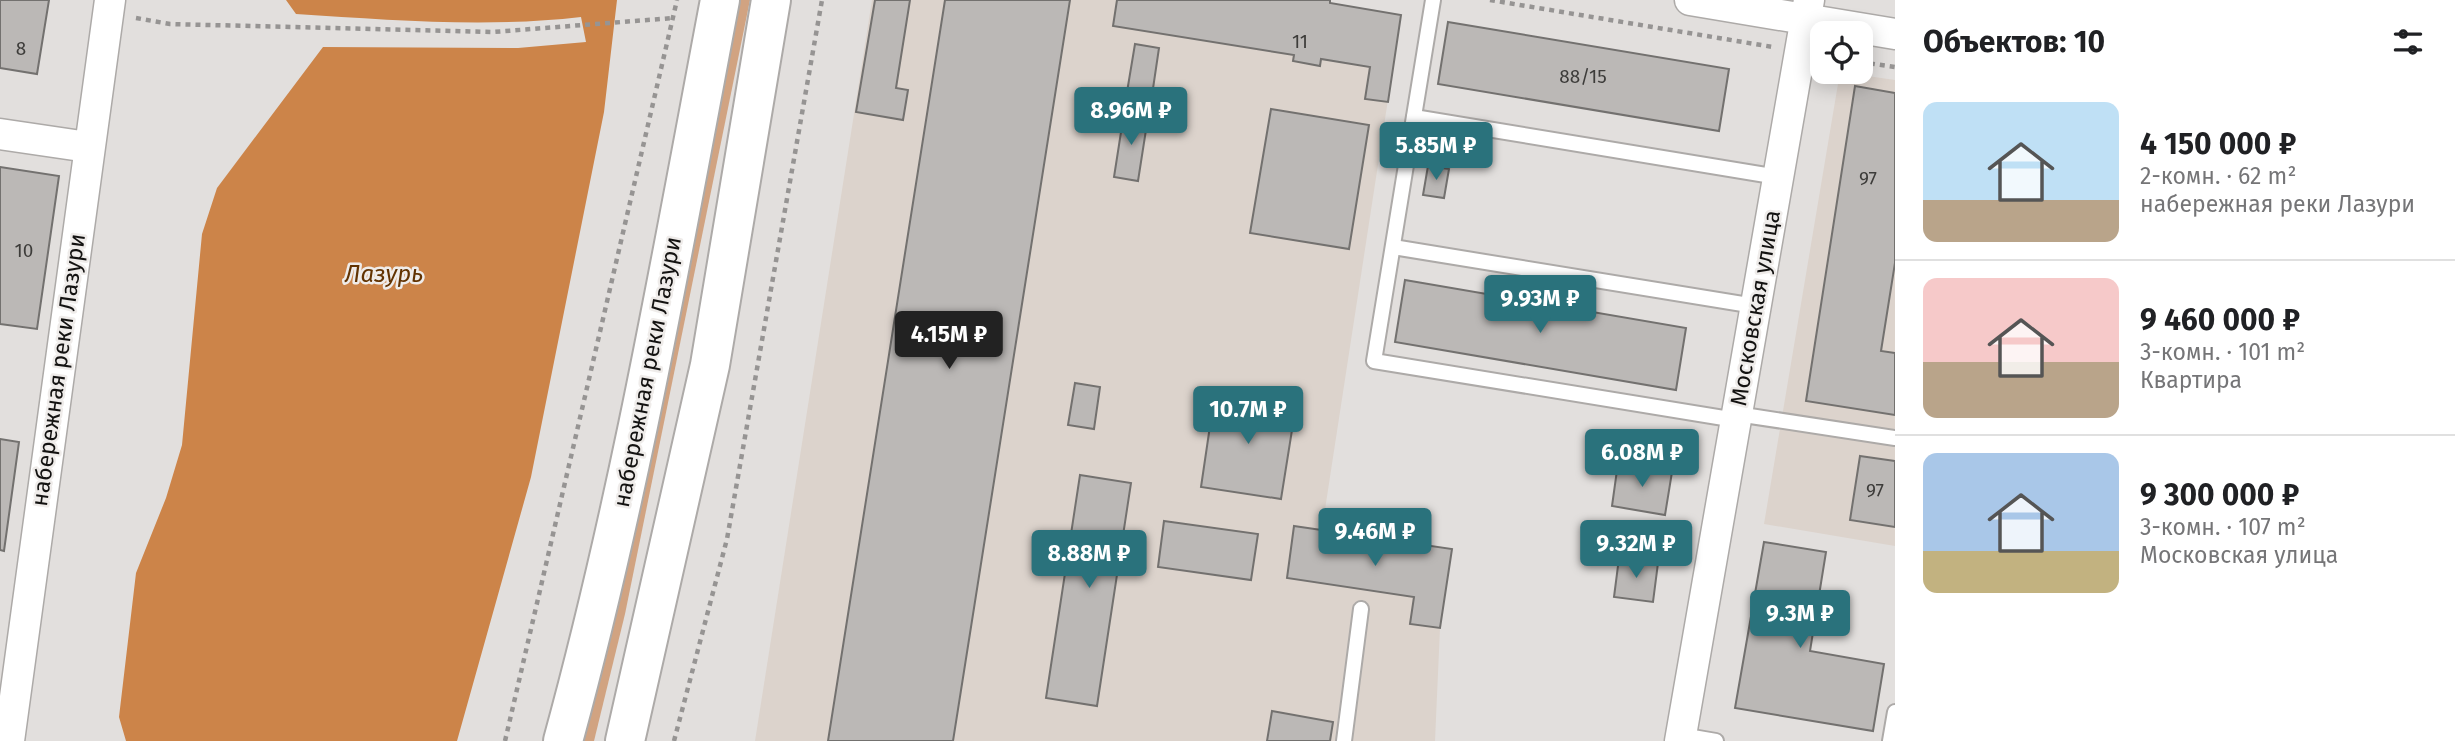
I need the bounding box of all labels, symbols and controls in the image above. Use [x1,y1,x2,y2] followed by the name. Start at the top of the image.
[1810,21,1873,84] map controls
[1810,21,1873,84] button: locate
[2389,23,2427,61] icon: filters
[1923,24,2105,60] text: Объектов: 10
[1292,30,1308,53] house number: 11
[16,37,26,60] house number: 8
[1559,65,1607,88] house number: 88/15
[1066,88,1196,147] pin: 8.96M ₽
[1090,96,1172,124] text: 8.96M ₽
[1371,122,1501,182] pin: 5.85M ₽
[2140,126,2296,162] text: 4 150 000 ₽
[1979,130,2063,214] icon: home
[1396,131,1476,159] text: 5.85M ₽
[2140,162,2296,190] text: 2-комн. · 62 m²
[1859,167,1877,190] house number: 97
[2140,190,2415,218] text: набережная реки Лазури
[1724,208,1786,408] street label: Московская улица
[25,232,91,508] street label: набережная реки Лазури
[607,234,687,510] street label: набережная реки Лазури
[15,239,33,262] house number: 10
[344,260,423,288] water label: Лазурь
[1475,276,1605,335] pin: 9.93M ₽
[1500,284,1580,312] text: 9.93M ₽
[2140,302,2300,338] text: 9 460 000 ₽
[1979,306,2063,390] icon: home
[884,312,1014,371] pin: 4.15M ₽
[911,320,987,348] text: 4.15M ₽
[2140,338,2305,366] text: 3-комн. · 101 m²
[2140,366,2242,394] text: Квартира
[1183,386,1313,446] pin: 10.7M ₽
[1209,395,1287,423] text: 10.7M ₽
[1577,430,1707,489] pin: 6.08M ₽
[1601,438,1683,466] text: 6.08M ₽
[2140,477,2299,513] text: 9 300 000 ₽
[1866,479,1884,502] house number: 97
[1979,481,2063,565] icon: home
[1310,508,1440,568] pin: 9.46M ₽
[2140,513,2306,541] text: 3-комн. · 107 m²
[1334,517,1416,545] text: 9.46M ₽
[1571,520,1701,580] pin: 9.32M ₽
[1596,529,1676,557] text: 9.32M ₽
[1024,530,1154,590] pin: 8.88M ₽
[1048,539,1130,567] text: 8.88M ₽
[2140,541,2338,569] text: Московская улица
[1743,590,1857,650] pin: 9.3M ₽
[1766,599,1834,627] text: 9.3M ₽

